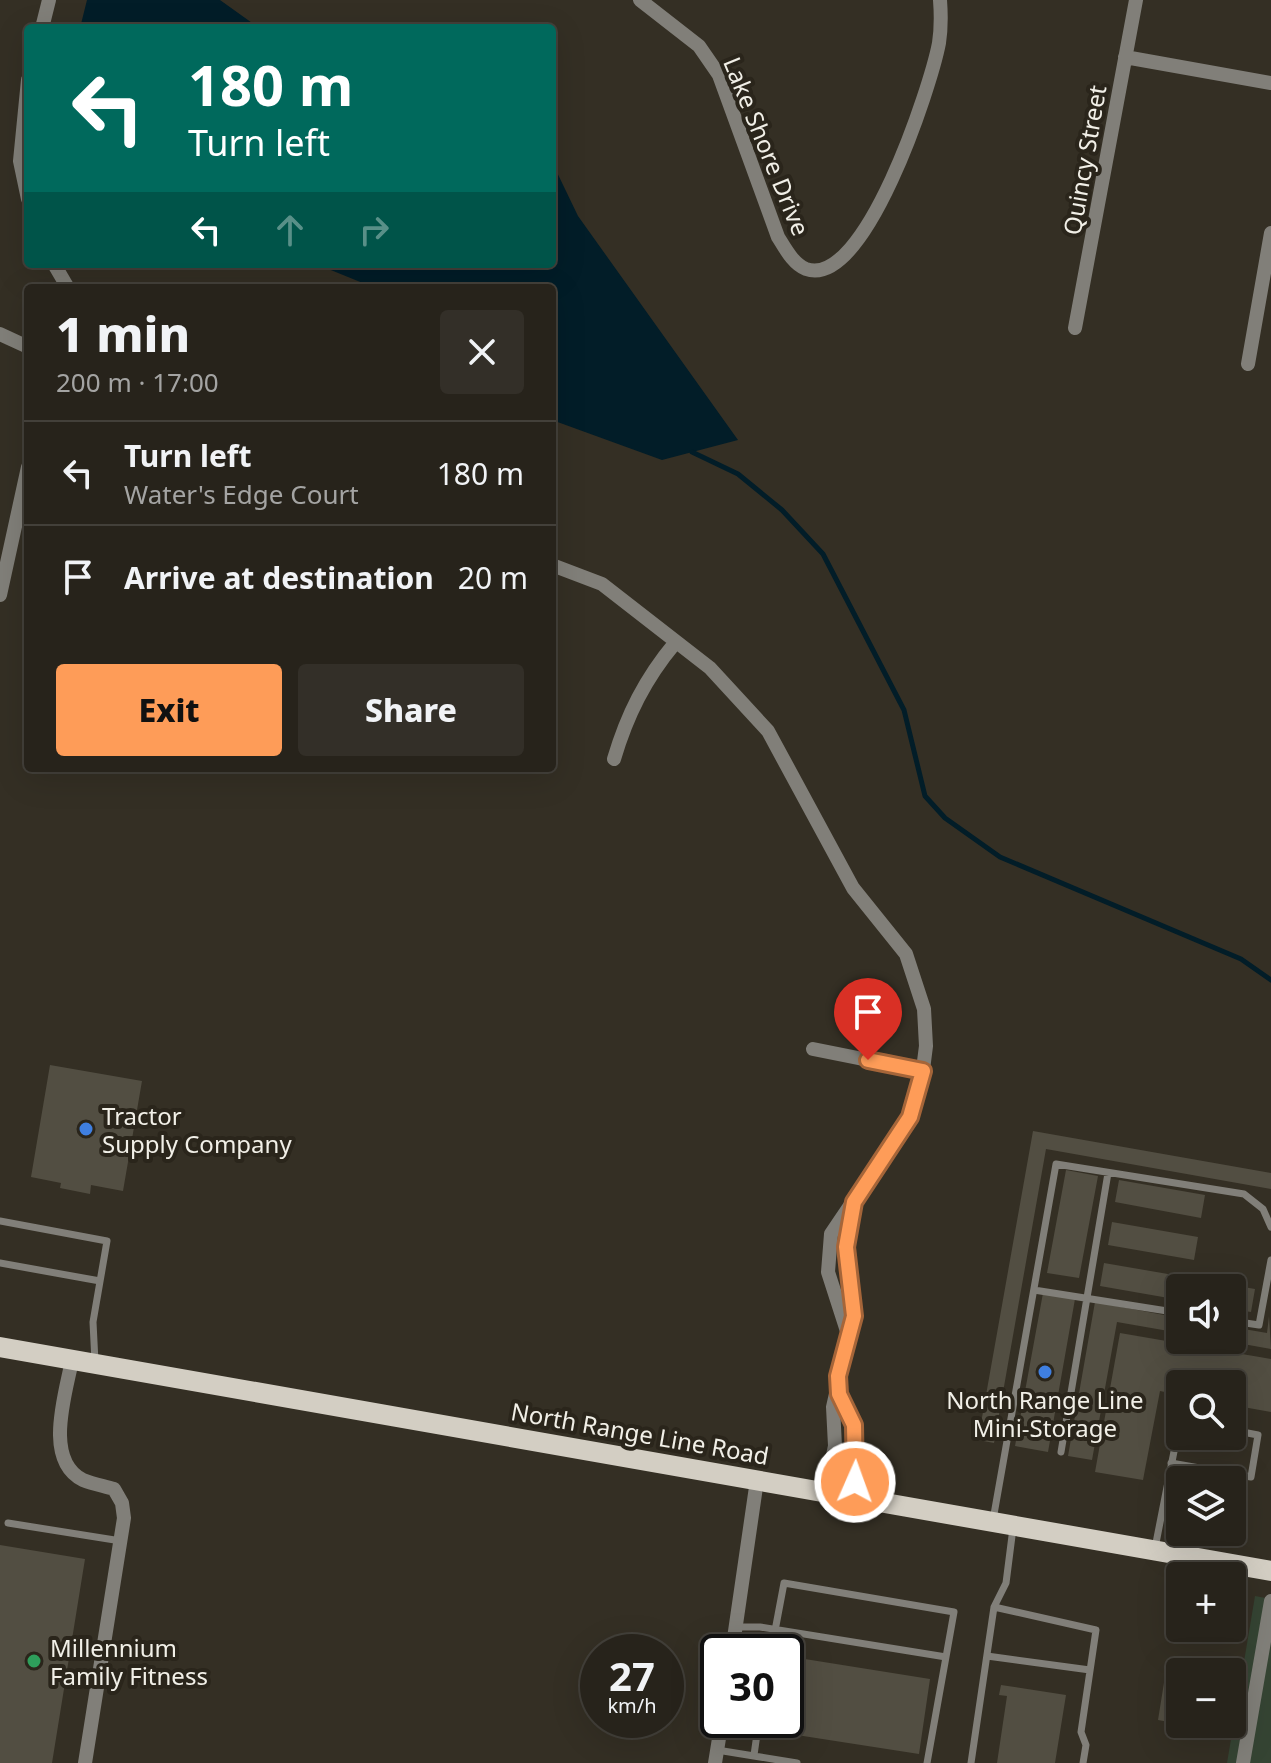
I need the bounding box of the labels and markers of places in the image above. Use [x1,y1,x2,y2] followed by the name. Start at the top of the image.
[834,978,902,1060] pin
[102,1099,292,1160] place label: Tractor Supply Company
[77,1120,95,1138] marker: Tractor Supply Company
[1036,1363,1054,1381] marker: North Range Line Mini-Storage
[946,1383,1144,1444] place label: North Range Line Mini-Storage
[50,1631,208,1692] place label: Millennium Family Fitness
[25,1652,43,1670] marker: Millennium Family Fitness

